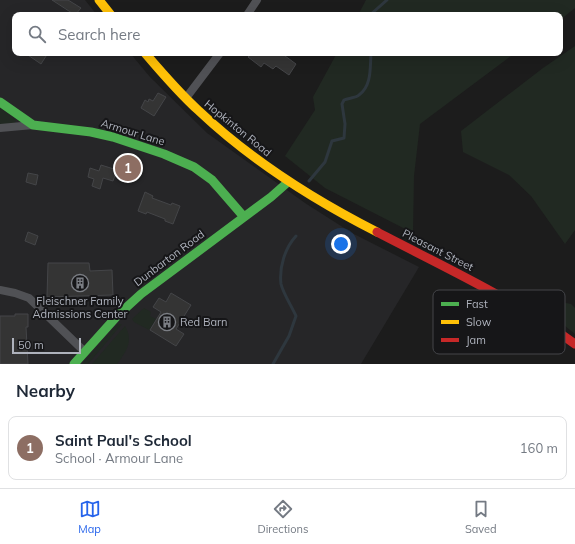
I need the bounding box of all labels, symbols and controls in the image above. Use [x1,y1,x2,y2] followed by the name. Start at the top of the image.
[12,12,563,56] search box
[26,23,48,45] icon: search
[58,25,140,44] text: Search here
[202,97,274,159] street label: Hopkinton Road
[99,116,167,148] street label: Armour Lane
[115,153,141,183] pin: 1
[400,226,476,274] street label: Pleasant Street
[131,227,207,289] street label: Dunbarton Road
[331,234,351,254] your location
[70,273,90,293] building icon: Fleischner Family Admissions Center
[433,290,565,354] legend
[33,294,127,321] place label: Fleischner Family Admissions Center
[466,297,488,311] text: Fast
[157,312,177,332] building icon: Red Barn
[180,315,227,329] place label: Red Barn
[466,315,492,329] text: Slow
[466,333,486,347] text: Jam
[12,336,81,355] scale bar
[18,338,44,352] text: 50 m
[16,380,75,401] text: Nearby
[55,431,192,450] text: Saint Paul's School
[26,440,34,456] text: 1
[520,440,558,456] text: 160 m
[55,450,183,466] text: School · Armour Lane
[78,498,101,536] tab: Map
[258,498,308,536] tab: Directions
[465,498,497,536] tab: Saved

